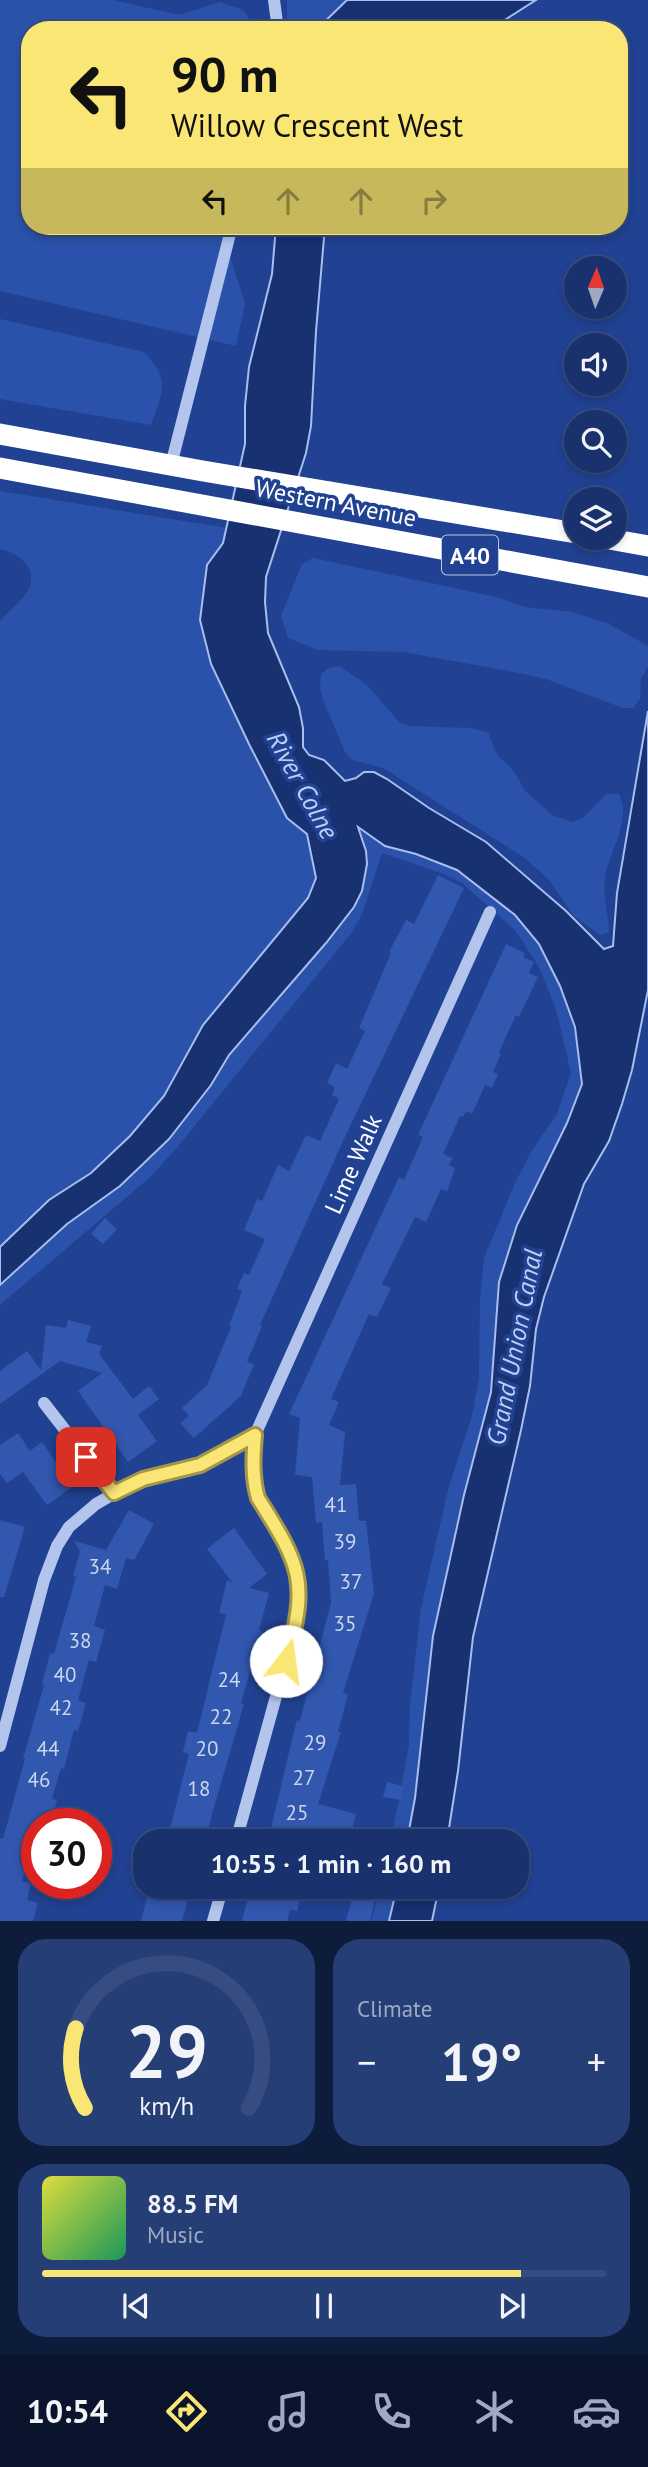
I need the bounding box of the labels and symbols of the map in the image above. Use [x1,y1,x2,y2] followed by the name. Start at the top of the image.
[564,256,626,318] north arrow
[253,472,419,534] street label: Western Avenue
[442,536,498,575] road number: A40
[260,725,346,845] water label: River Colne
[317,1109,389,1219] street label: Lime Walk
[479,1246,549,1448] water label: Grand Union Canal
[56,1427,116,1487] pin
[325,1491,347,1518] house number: 41
[334,1528,356,1555] house number: 39
[89,1553,111,1580] house number: 34
[340,1568,362,1595] house number: 37
[334,1610,356,1637] house number: 35
[249,1624,323,1698] position arrow
[69,1627,91,1654] house number: 38
[54,1661,76,1688] house number: 40
[218,1666,240,1693] house number: 24
[50,1694,72,1721] house number: 42
[210,1703,232,1730] house number: 22
[304,1729,326,1756] house number: 29
[37,1735,59,1762] house number: 44
[196,1735,218,1762] house number: 20
[293,1764,315,1791] house number: 27
[28,1766,50,1793] house number: 46
[188,1775,210,1802] house number: 18
[286,1799,308,1826] house number: 25
[21,1808,112,1899] speed limit sign: 30

